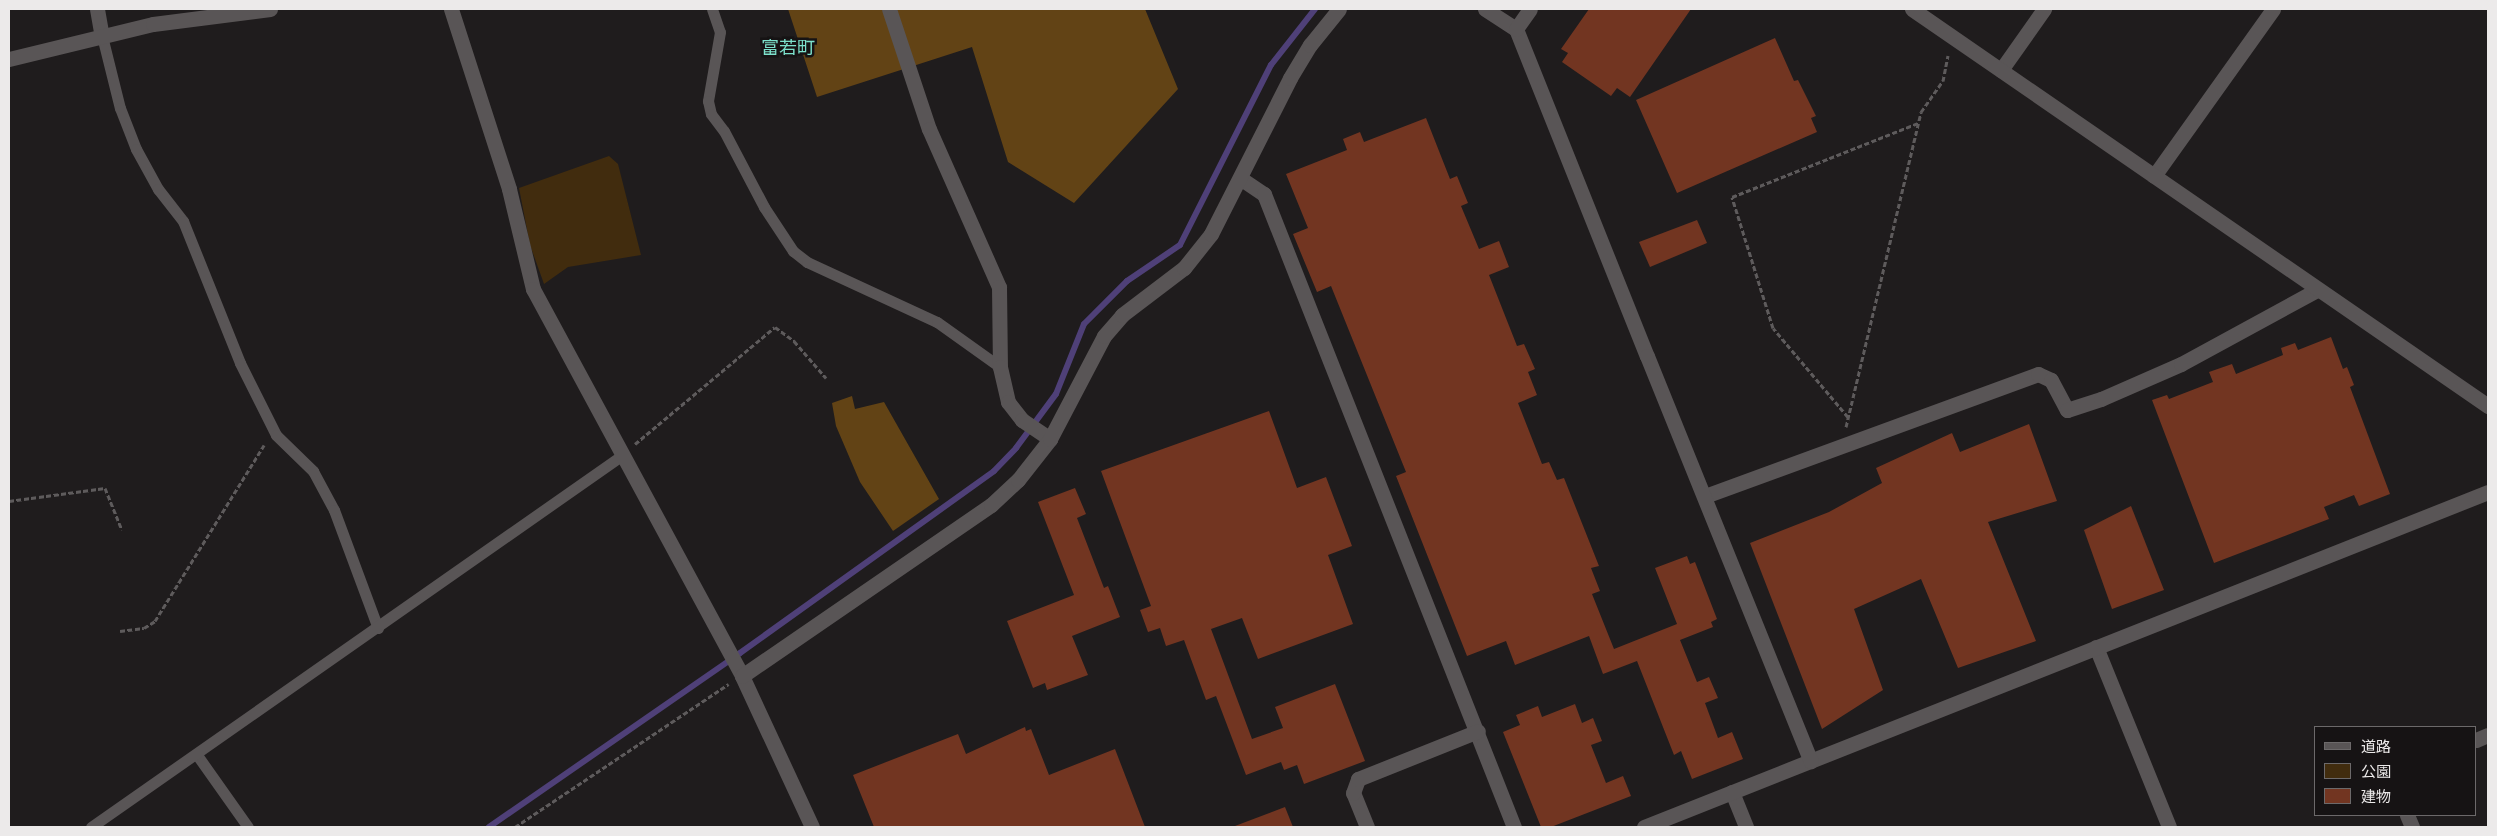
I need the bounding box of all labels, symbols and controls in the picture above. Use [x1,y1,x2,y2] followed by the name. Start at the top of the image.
[761,37,815,59] district label: 富若町
[2314,726,2477,816] legend
[2361,738,2391,756] text: 道路
[2361,763,2391,781] text: 公園
[2361,788,2391,806] text: 建物

